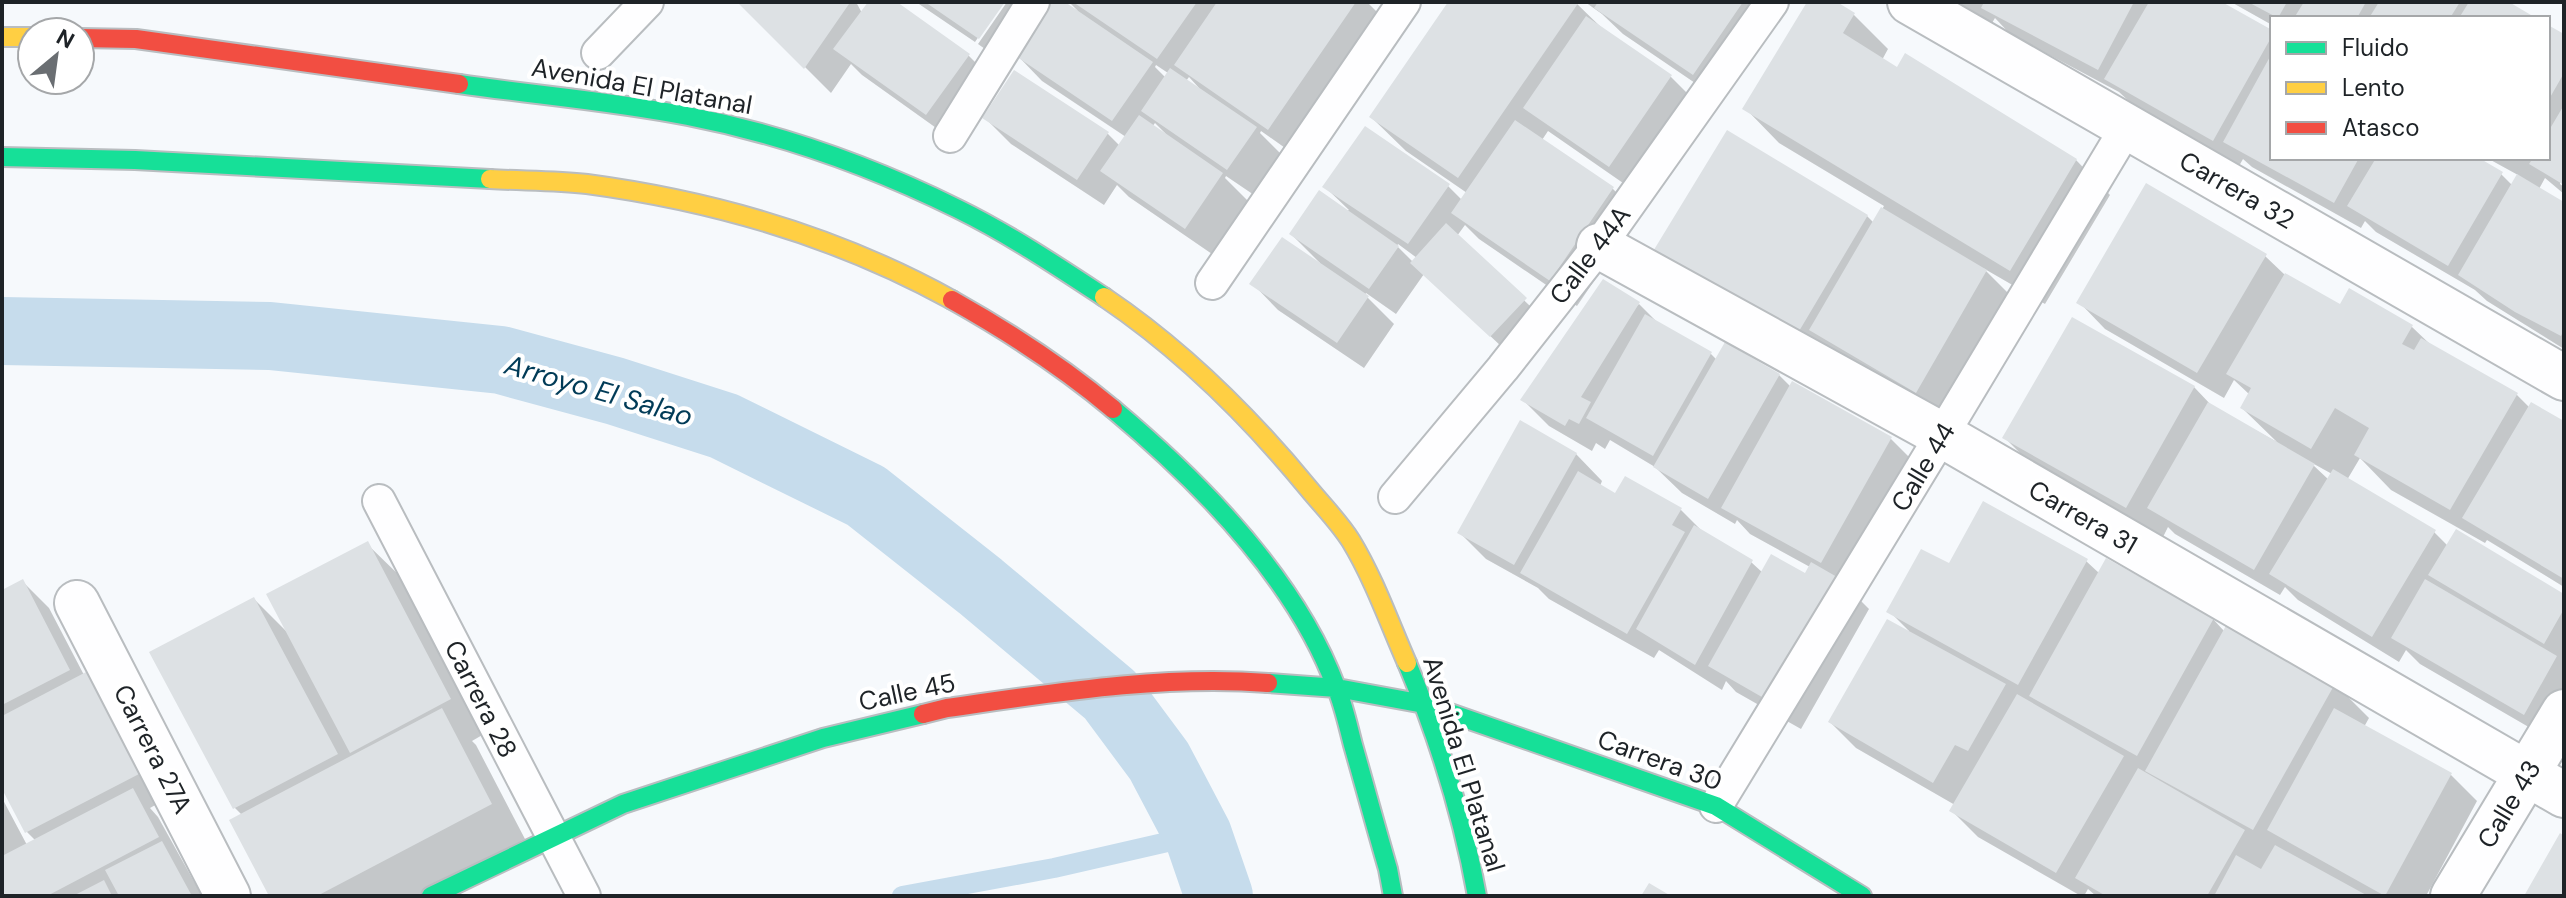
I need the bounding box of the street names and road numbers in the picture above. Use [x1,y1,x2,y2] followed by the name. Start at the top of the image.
[529,50,755,122] street label: Avenida El Platanal
[2173,143,2301,237] street label: Carrera 32
[1542,199,1638,311] street label: Calle 44A
[1883,416,1963,518] street label: Calle 44
[2023,472,2143,562] street label: Carrera 31
[437,635,525,763] street label: Carrera 28
[1415,652,1513,876] street label: Avenida El Platanal
[856,665,958,719] street label: Calle 45
[106,679,200,819] street label: Carrera 27A
[1593,722,1727,798] street label: Carrera 30
[2469,754,2549,854] street label: Calle 43

